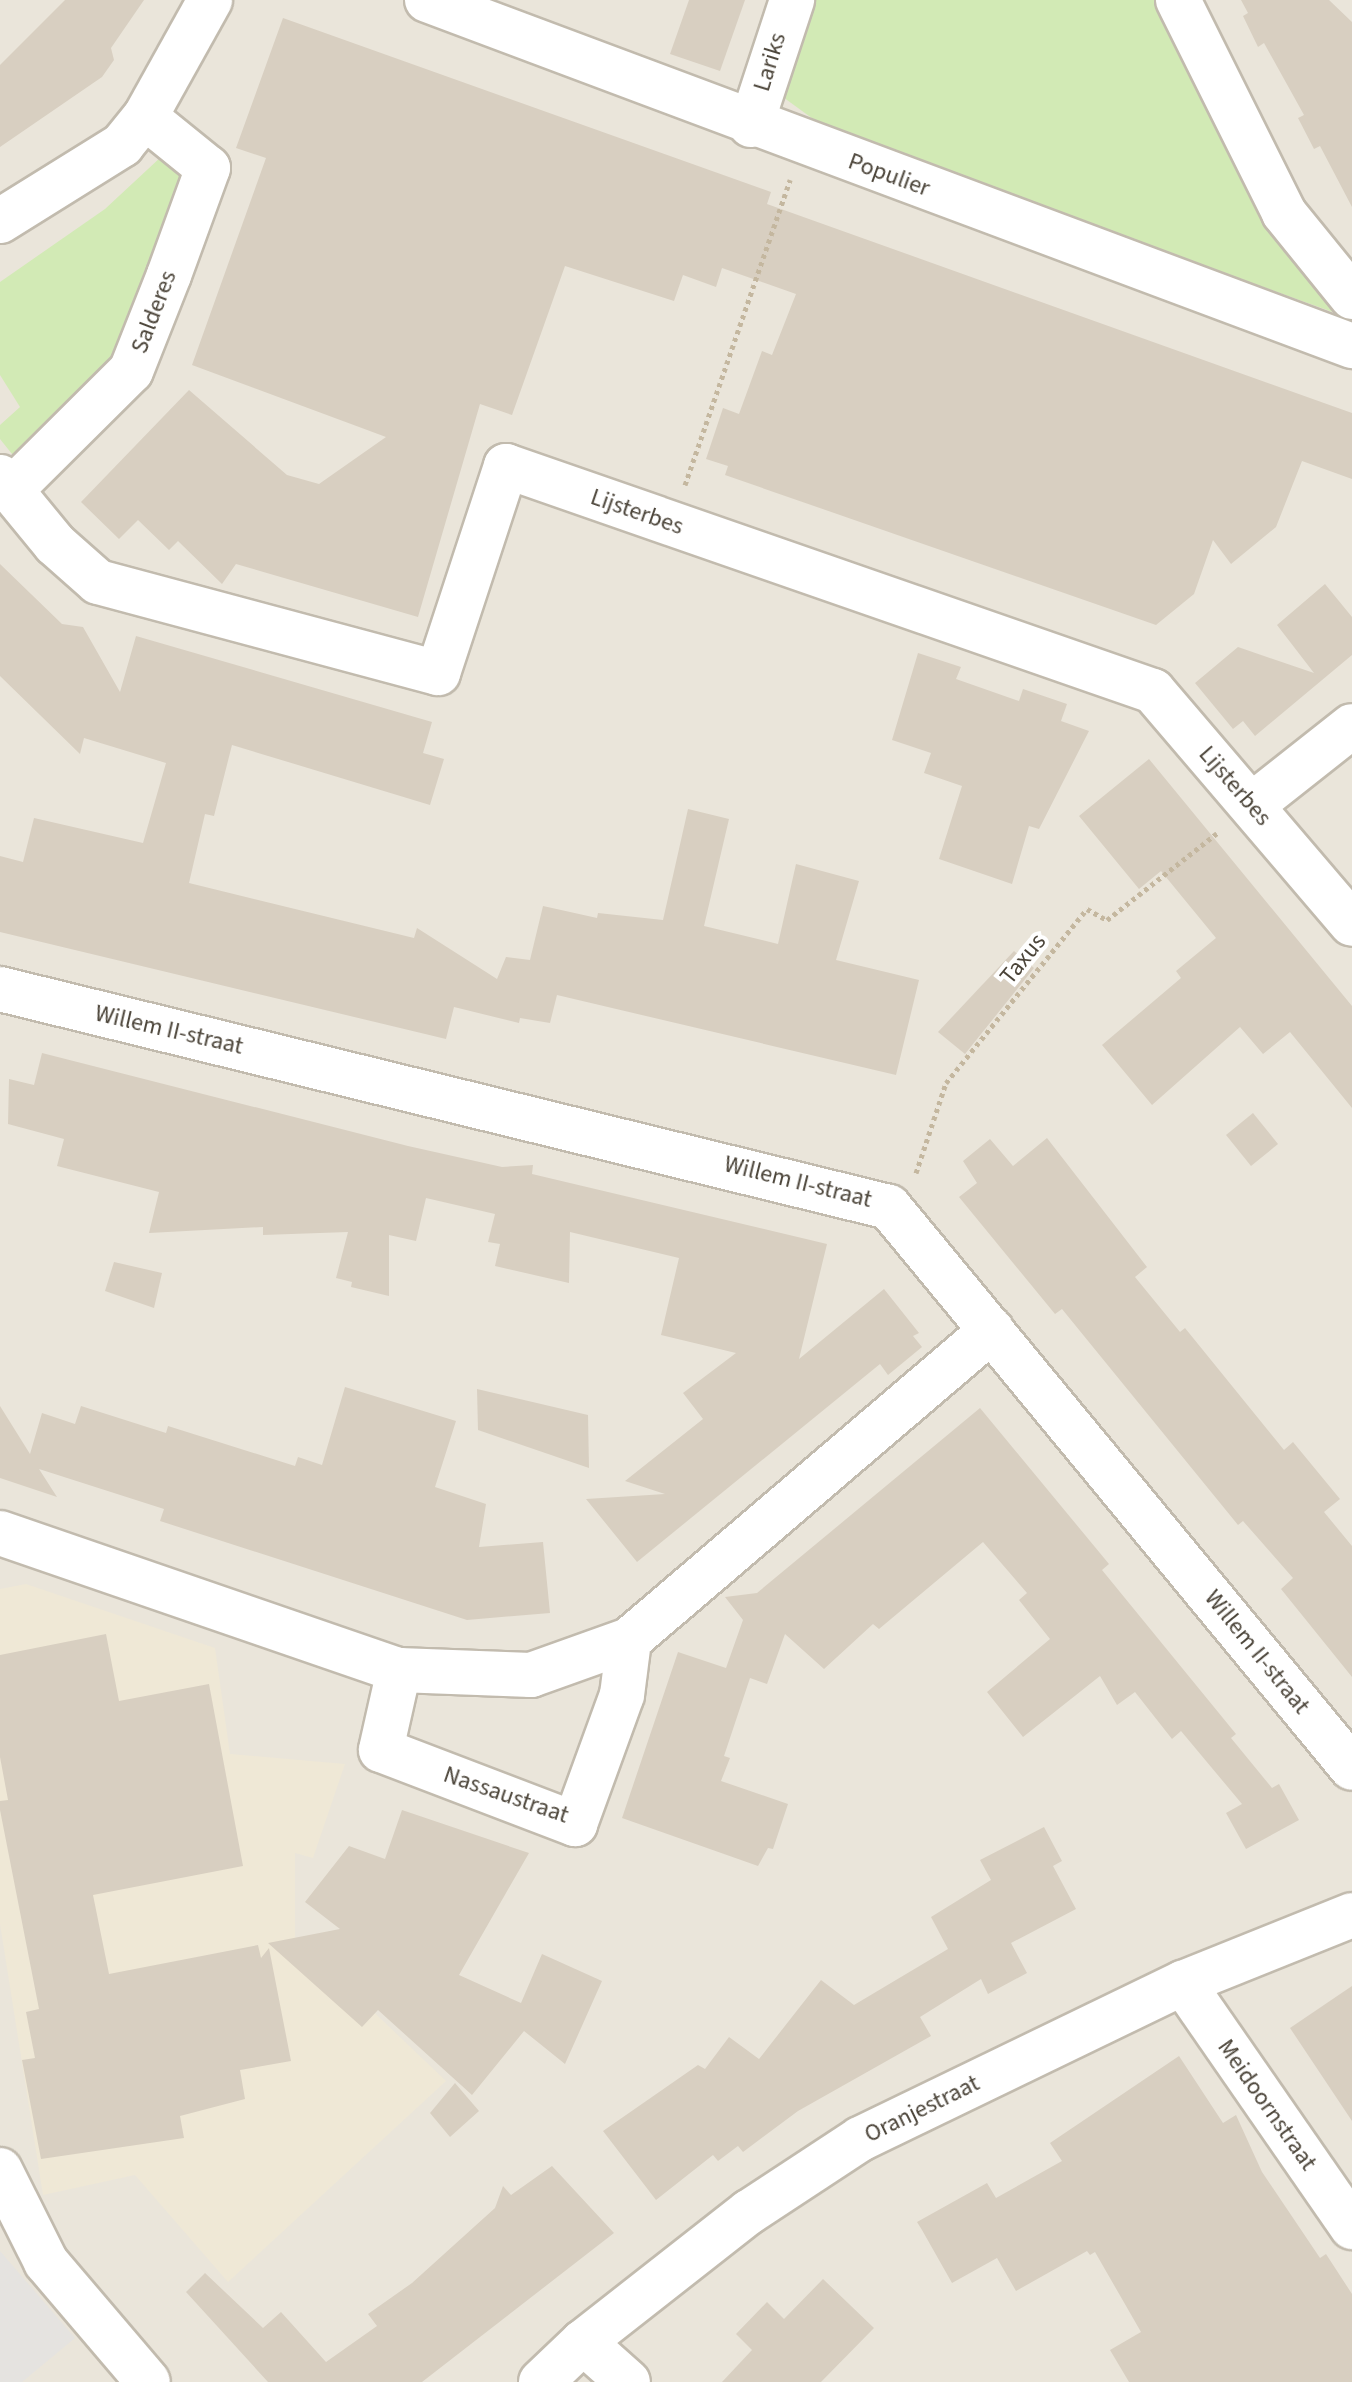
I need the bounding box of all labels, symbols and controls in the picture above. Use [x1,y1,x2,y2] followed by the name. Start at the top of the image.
[747,29,793,95] street label: Lariks
[844,147,934,203] street label: Populier
[125,267,183,357] street label: Salderes
[587,483,687,541] street label: Lijsterbes
[1193,740,1277,832] street label: Lijsterbes
[994,928,1052,990] street label: Taxus
[92,999,246,1061] street label: Willem II-straat
[721,1150,875,1214] street label: Willem II-straat
[1198,1584,1316,1720] street label: Willem II-straat
[440,1760,572,1830] street label: Nassaustraat
[1211,2034,1323,2176] street label: Meidoornstraat
[860,2069,984,2149] street label: Oranjestraat

